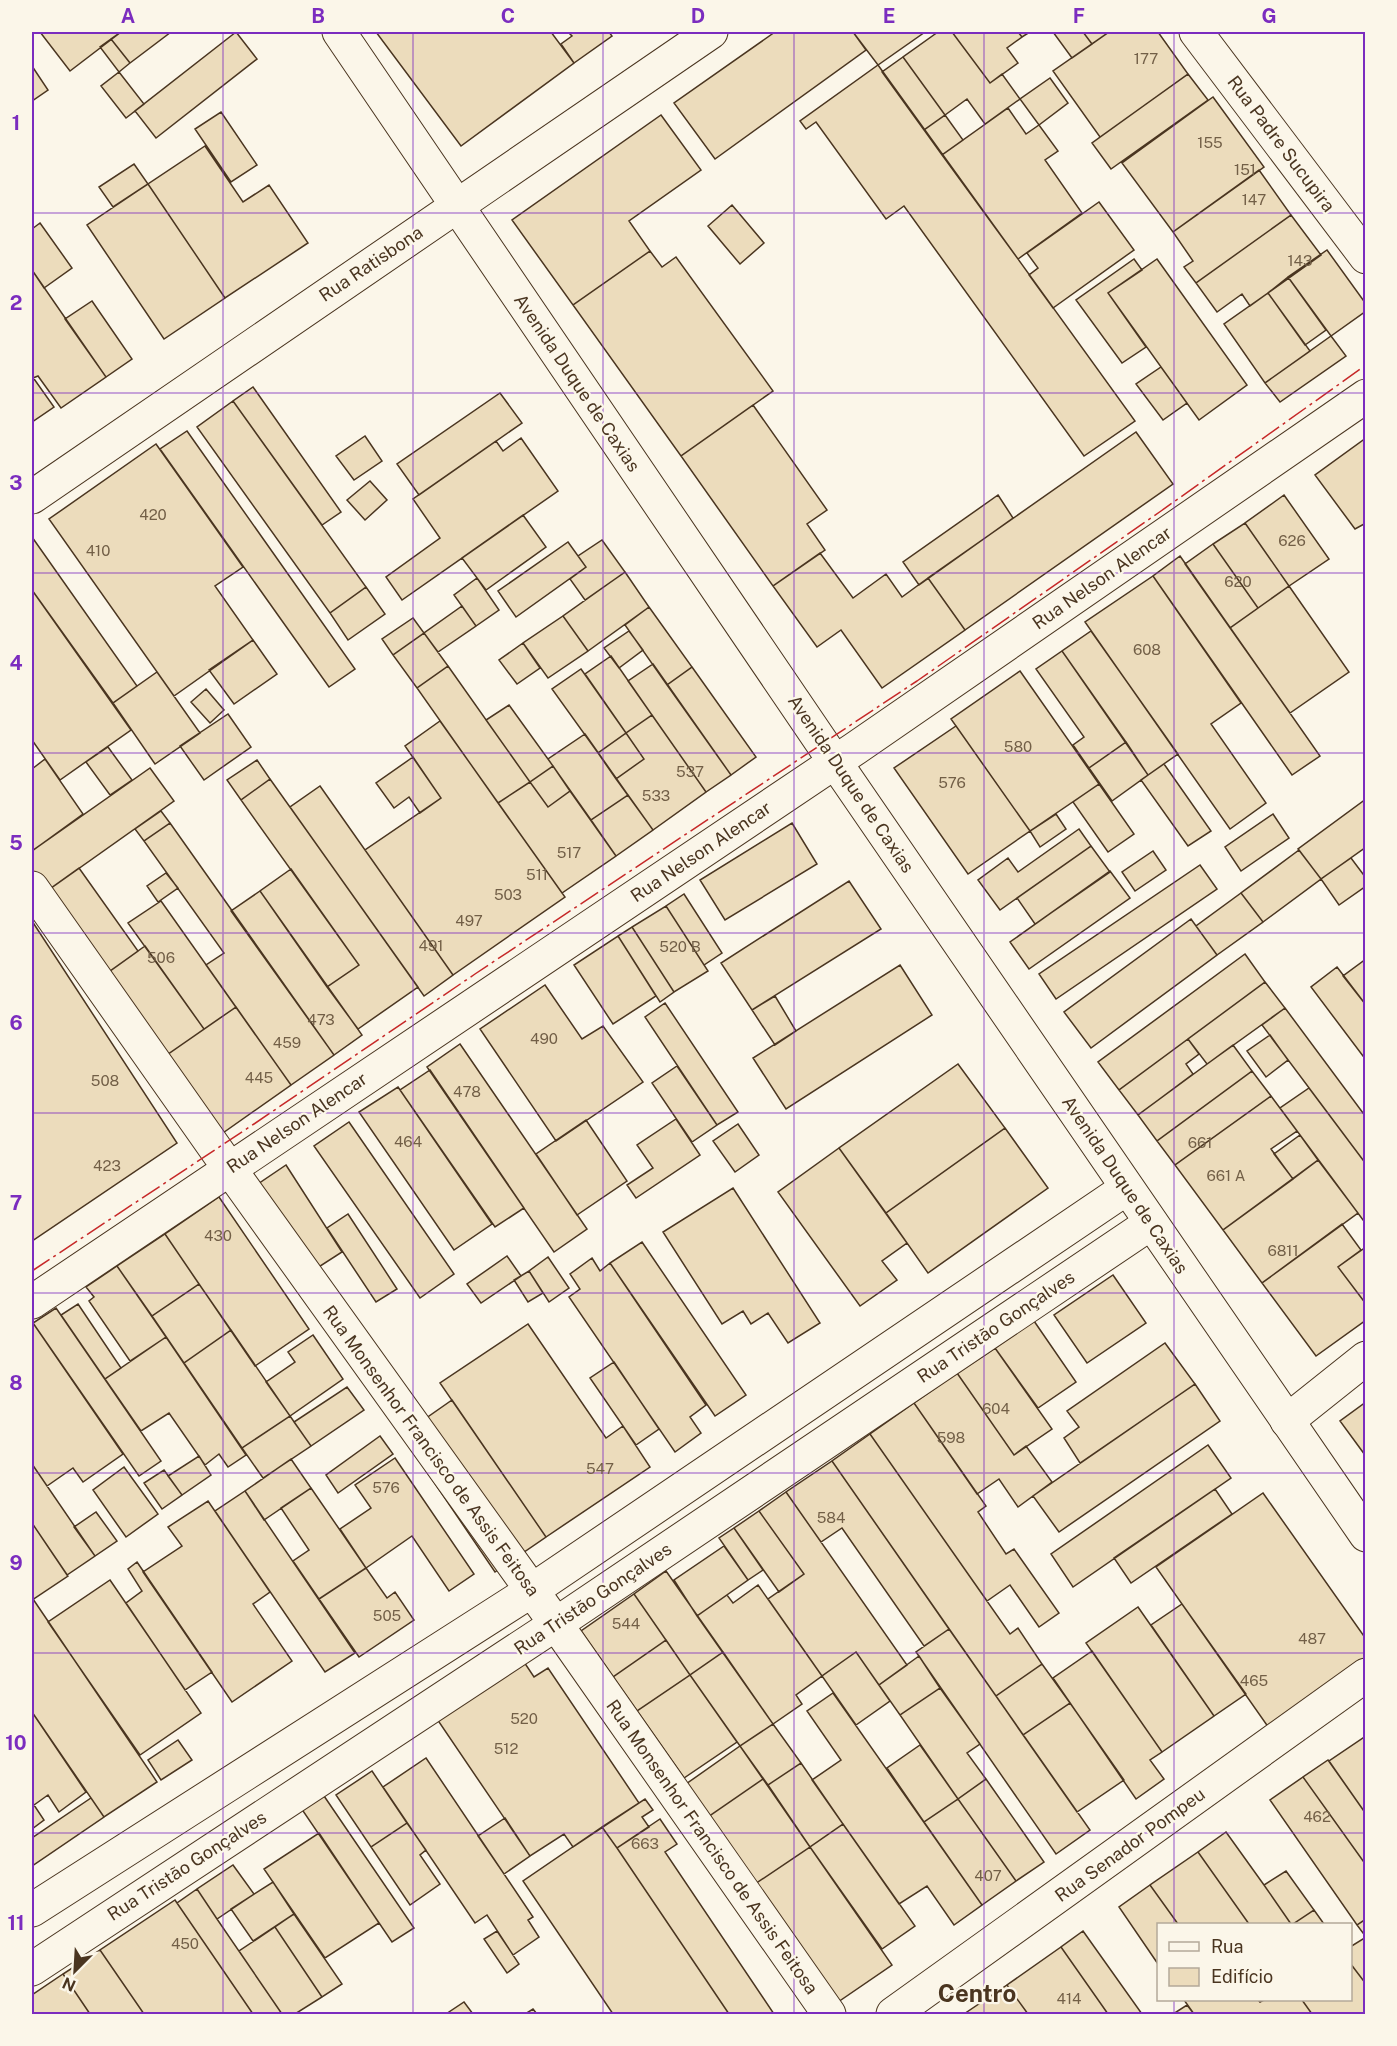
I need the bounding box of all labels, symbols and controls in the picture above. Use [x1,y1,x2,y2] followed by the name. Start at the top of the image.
[121,4,135,28] text: A
[311,4,325,28] text: B
[501,4,515,28] text: C
[691,4,705,28] text: D
[883,4,895,28] text: E
[1073,4,1085,28] text: F
[1261,4,1277,28] text: G
[1134,50,1158,67] house number: 177
[1223,71,1339,216] street label: Rua Padre Sucupira
[12,111,20,135] text: 1
[1197,134,1223,151] house number: 155
[1234,161,1256,178] house number: 151
[1242,191,1266,208] house number: 147
[315,221,426,306] street label: Rua Ratisbona
[1288,252,1312,269] house number: 143
[510,290,645,476] street label: Avenida Duque de Caxias
[10,291,22,315] text: 2
[9,471,23,495] text: 3
[139,506,167,523] house number: 420
[1028,522,1175,633] street label: Rua Nelson Alencar
[1278,532,1306,549] house number: 626
[86,542,110,559] house number: 410
[1224,573,1252,590] house number: 620
[1133,641,1161,658] house number: 608
[9,651,23,675] text: 4
[784,691,919,877] street label: Avenida Duque de Caxias
[1004,738,1032,755] house number: 580
[676,763,704,780] house number: 537
[938,774,966,791] house number: 576
[642,787,670,804] house number: 533
[627,797,775,906] street label: Rua Nelson Alencar
[9,831,23,855] text: 5
[557,844,581,861] house number: 517
[526,866,548,883] house number: 511
[494,886,522,903] house number: 503
[455,912,483,929] house number: 497
[419,937,443,954] house number: 491
[659,938,701,955] house number: 520 B
[147,949,175,966] house number: 506
[9,1011,23,1035] text: 6
[307,1011,335,1028] house number: 473
[530,1030,558,1047] house number: 490
[273,1034,301,1051] house number: 459
[223,1068,371,1177] street label: Rua Nelson Alencar
[245,1069,273,1086] house number: 445
[91,1072,119,1089] house number: 508
[453,1083,481,1100] house number: 478
[1058,1092,1193,1278] street label: Avenida Duque de Caxias
[394,1133,422,1150] house number: 464
[1188,1134,1212,1151] house number: 661
[93,1157,121,1174] house number: 423
[1207,1167,1246,1184] house number: 661 A
[10,1191,22,1215] text: 7
[204,1227,232,1244] house number: 430
[1267,1242,1299,1259] house number: 6811
[913,1266,1078,1387] street label: Rua Tristão Gonçalves
[319,1301,544,1600] street label: Rua Monsenhor Francisco de Assis Feitosa
[9,1371,23,1395] text: 8
[982,1400,1010,1417] house number: 604
[937,1429,965,1446] house number: 598
[586,1460,614,1477] house number: 547
[372,1479,400,1496] house number: 576
[817,1509,845,1526] house number: 584
[510,1538,675,1659] street label: Rua Tristão Gonçalves
[9,1551,23,1575] text: 9
[373,1607,401,1624] house number: 505
[612,1615,640,1632] house number: 544
[1298,1630,1326,1647] house number: 487
[1240,1672,1268,1689] house number: 465
[602,1696,823,1998] street label: Rua Monsenhor Francisco de Assis Feitosa
[510,1710,538,1727] house number: 520
[5,1731,27,1755] text: 10
[494,1740,518,1757] house number: 512
[1051,1783,1209,1906] street label: Rua Senador Pompeu
[103,1806,270,1925] street label: Rua Tristão Gonçalves
[1303,1808,1331,1825] house number: 462
[631,1835,659,1852] house number: 663
[974,1867,1002,1884] house number: 407
[7,1911,25,1935] text: 11
[1157,1923,1352,2001] legend
[171,1935,199,1952] house number: 450
[1211,1936,1243,1957] text: Rua
[45,1941,105,2001] north arrow
[1211,1966,1273,1987] text: Edifício
[60,1973,79,1995] text: N
[938,1979,1016,2007] district label: Centro
[1057,1990,1081,2007] house number: 414

